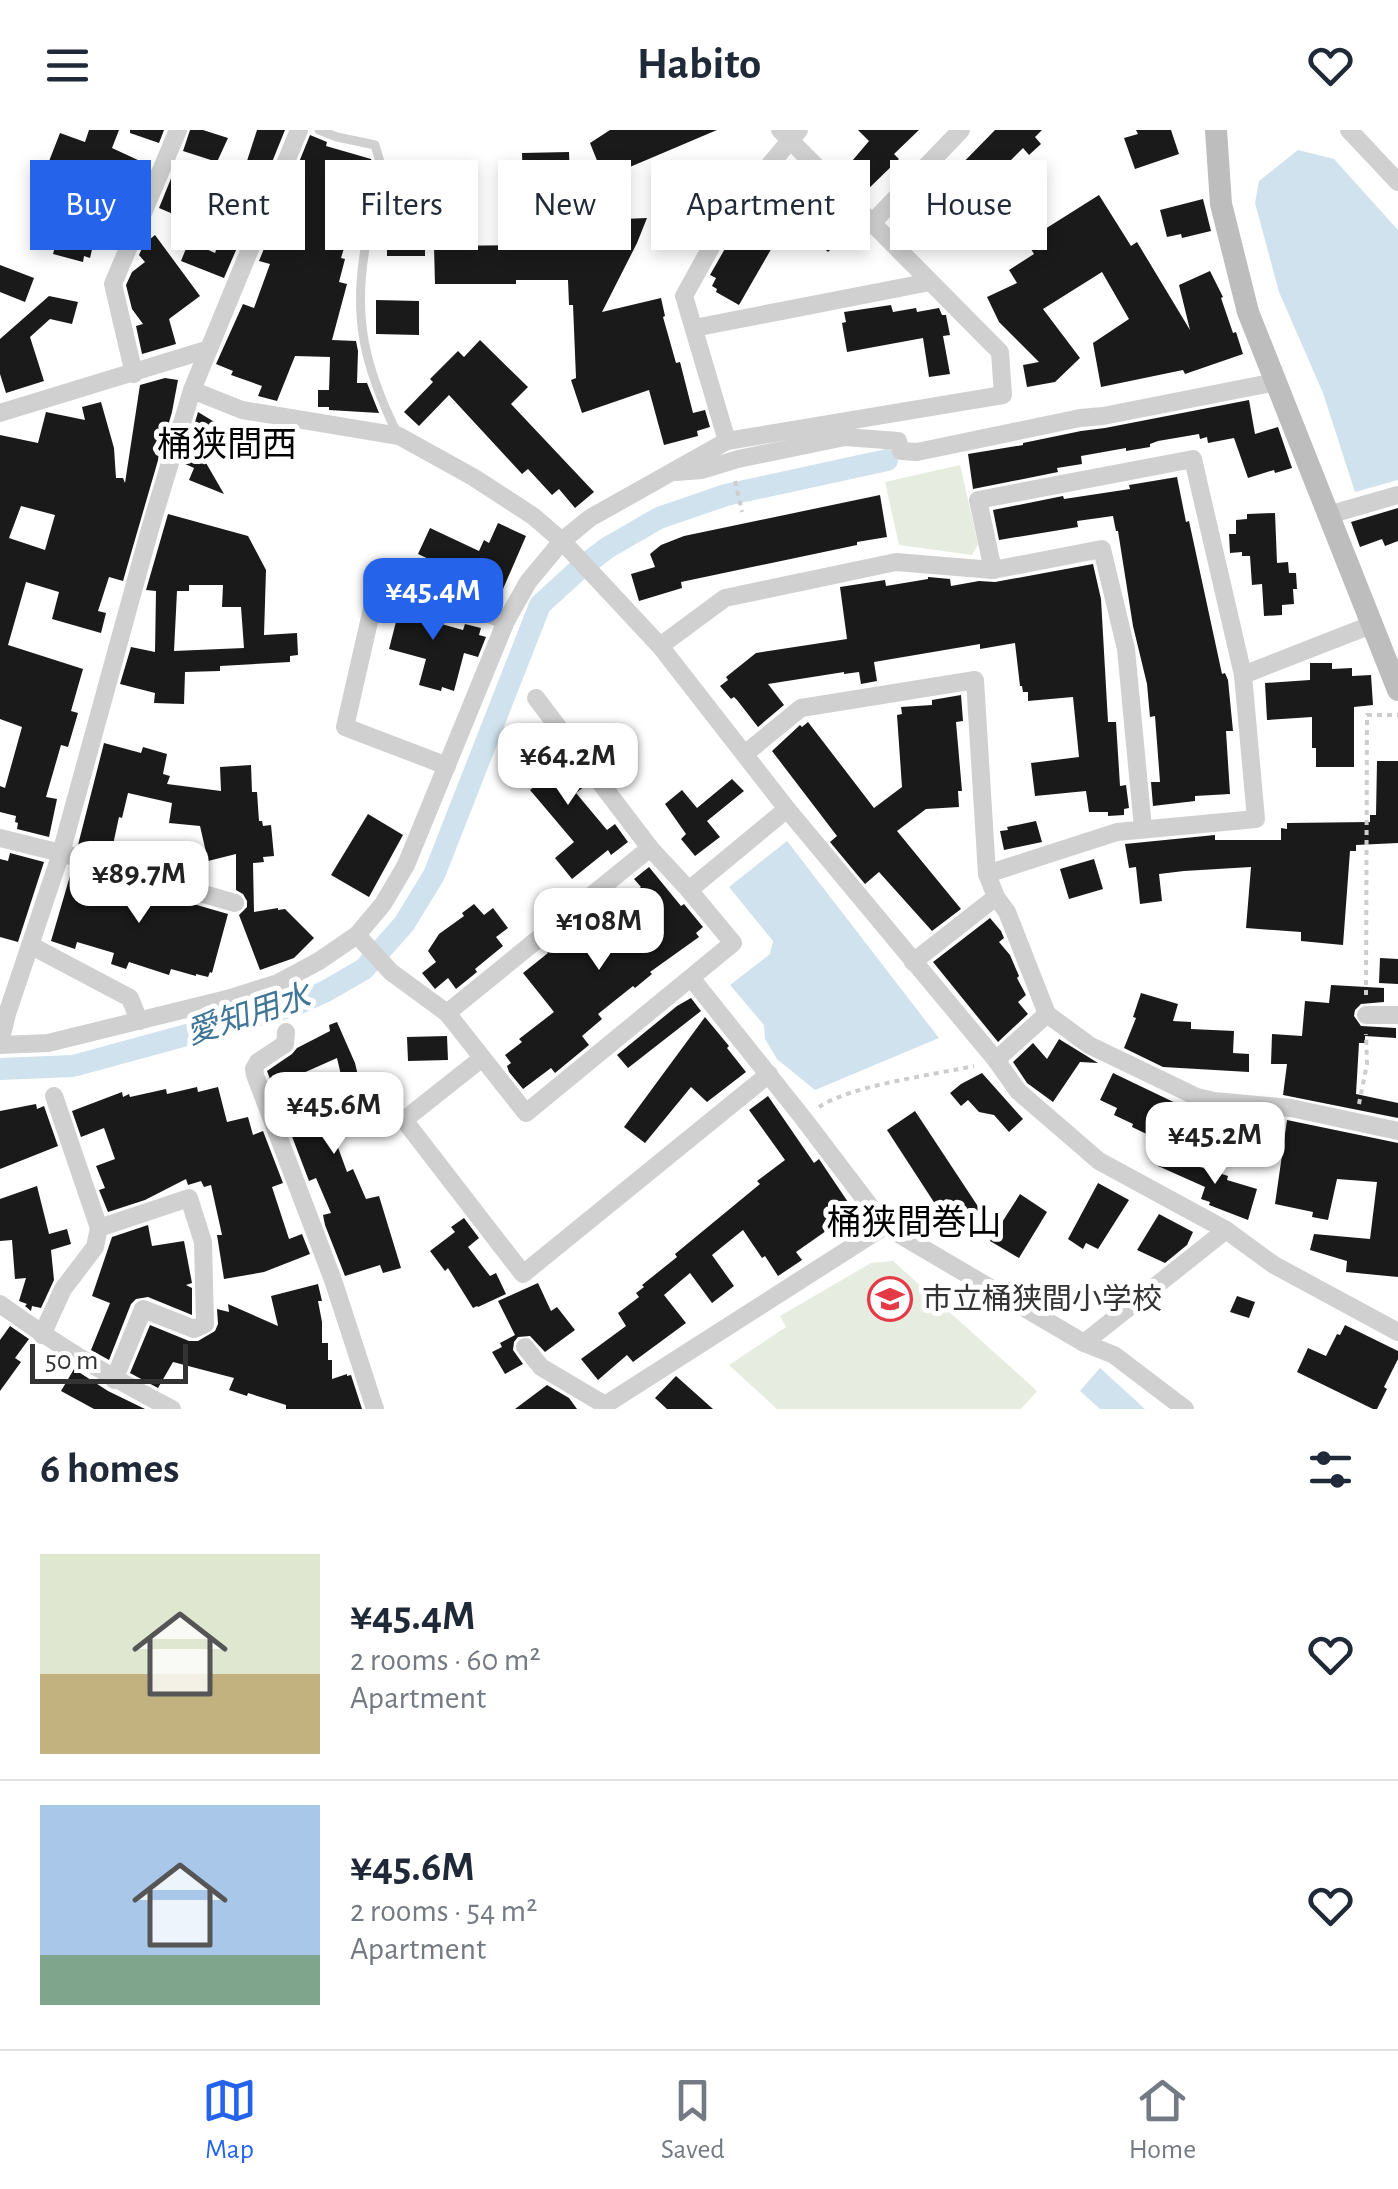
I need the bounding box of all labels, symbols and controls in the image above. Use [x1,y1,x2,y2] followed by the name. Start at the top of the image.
[40,38,95,93] icon: menu
[1303,38,1358,93] icon: heart
[637,42,761,87] text: Habito
[30,160,151,250] chip: Buy
[171,160,305,250] chip: Rent
[325,160,478,250] chip: Filters
[498,160,631,250] chip: New
[651,160,870,250] chip: Apartment
[890,160,1047,250] chip: House
[157,426,297,463] district label: 桶狭間西
[352,558,514,643] pin: ¥45.4M
[385,574,481,606] text: ¥45.4M
[487,723,649,808] pin: ¥64.2M
[520,739,616,771] text: ¥64.2M
[58,841,220,926] pin: ¥89.7M
[92,857,186,889] text: ¥89.7M
[529,888,669,973] pin: ¥108M
[556,904,642,936] text: ¥108M
[182,978,317,1050] water label: 愛知用水
[253,1072,415,1157] pin: ¥45.6M
[286,1088,382,1120] text: ¥45.6M
[1134,1102,1296,1187] pin: ¥45.2M
[1168,1118,1262,1150] text: ¥45.2M
[826,1204,1002,1241] district label: 桶狭間巻山
[867,1276,913,1322] school or university icon: 市立桶狭間小学校
[922,1283,1162,1315] place label: 市立桶狭間小学校
[30,1339,188,1384] scale bar
[45,1347,99,1375] text: 50 m
[1303,1442,1358,1497] icon: filters
[40,1448,179,1490] text: 6 homes
[120,1594,240,1714] icon: home
[350,1595,476,1637] text: ¥45.4M
[1303,1627,1358,1682] icon: heart
[350,1644,541,1676] text: 2 rooms · 60 m²
[350,1682,486,1714] text: Apartment
[120,1845,240,1965] icon: home
[350,1846,475,1888] text: ¥45.6M
[1303,1878,1358,1933] icon: heart
[350,1895,537,1927] text: 2 rooms · 54 m²
[350,1933,486,1965] text: Apartment
[202,2073,257,2167] tab: Map
[661,2073,725,2167] tab: Saved
[1129,2073,1196,2167] tab: Home

